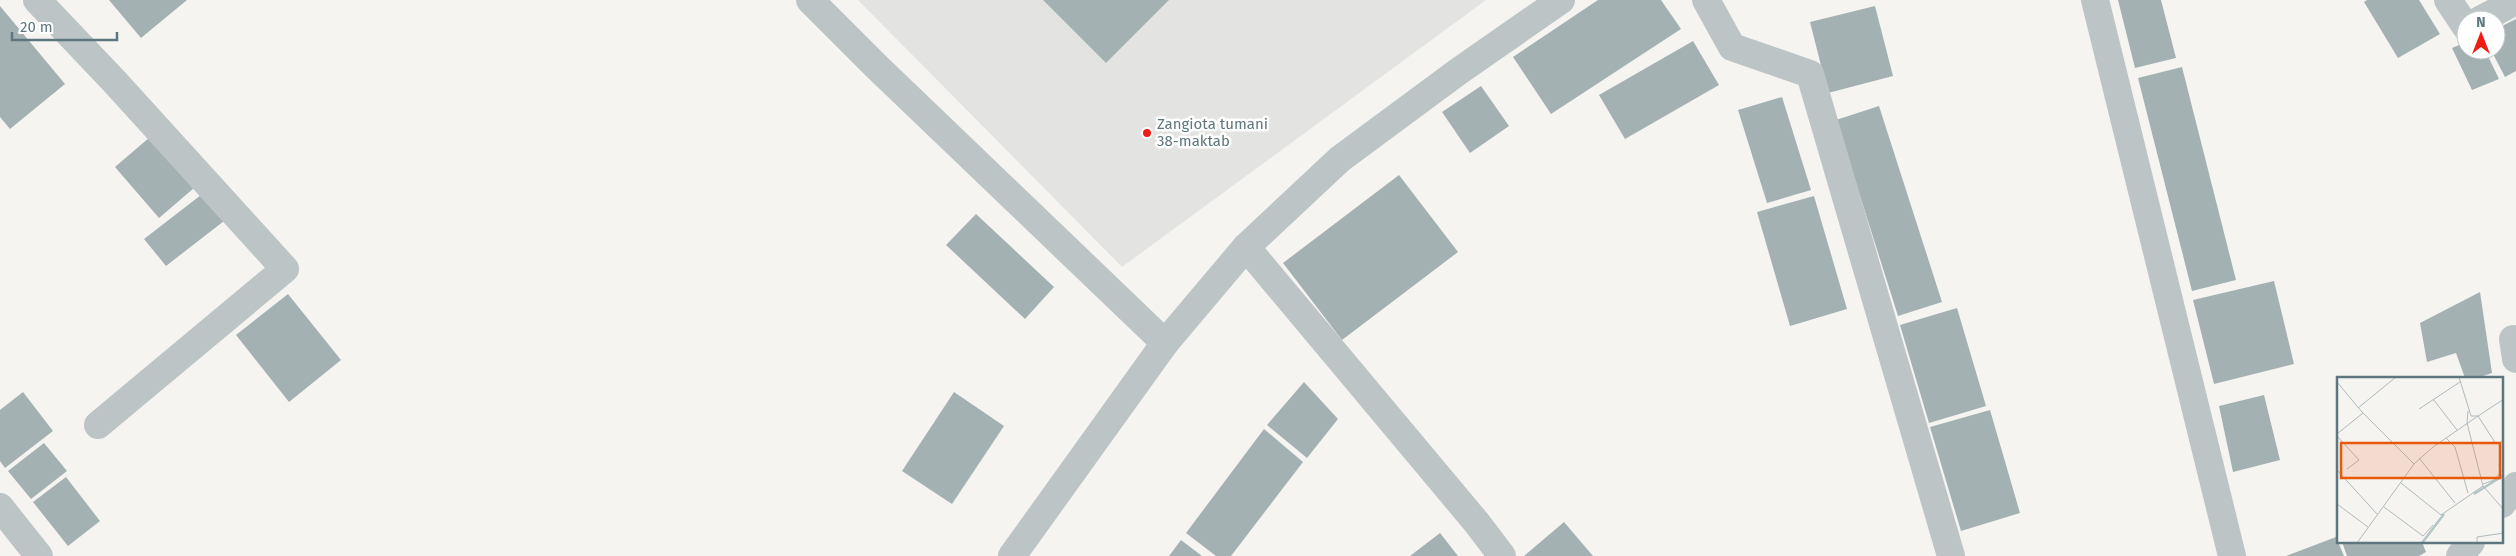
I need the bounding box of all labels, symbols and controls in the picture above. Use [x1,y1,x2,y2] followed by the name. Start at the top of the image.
[12,10,118,42] scale bar
[2456,10,2506,60] north arrow
[2476,14,2486,31] text: N
[20,18,53,36] text: 20 m
[1157,115,1268,150] place label: Zangiota tumani 38-maktab
[1141,127,1153,139] marker: Zangiota tumani 38-maktab
[2337,377,2504,544] inset map

